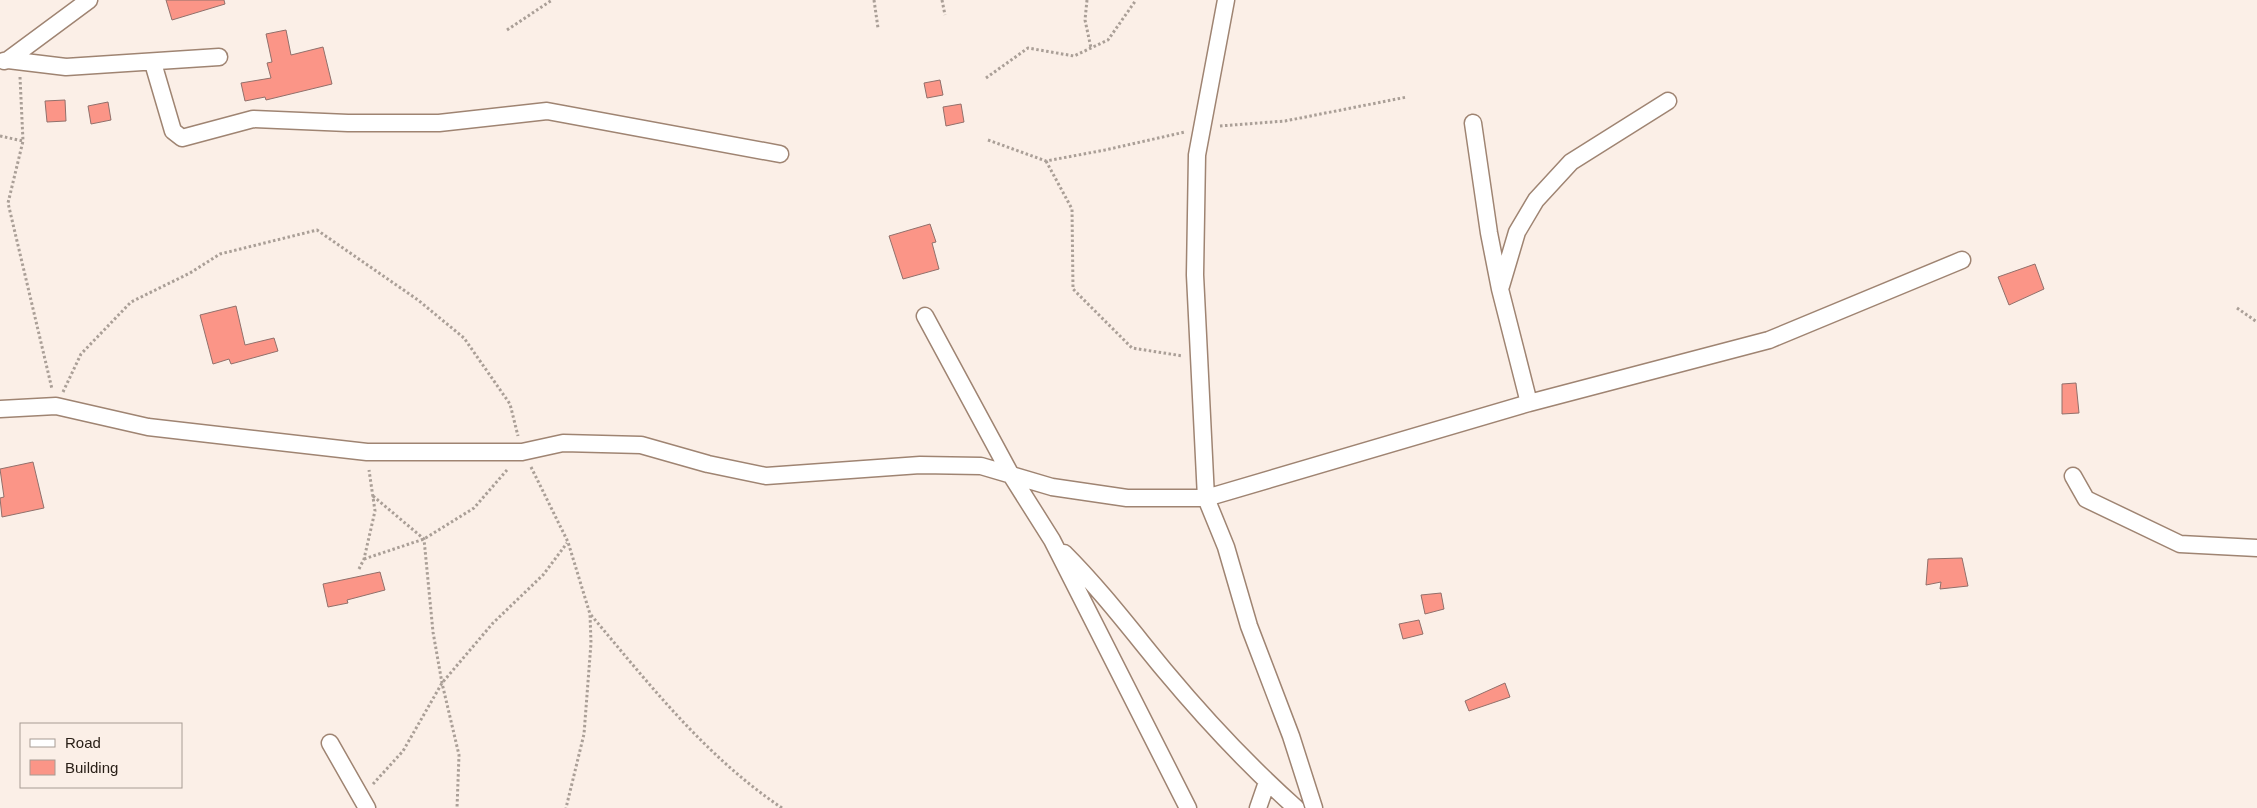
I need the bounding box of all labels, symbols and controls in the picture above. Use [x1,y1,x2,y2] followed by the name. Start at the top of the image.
[20,723,182,788] legend
[65,734,101,751] text: Road
[65,759,118,776] text: Building

